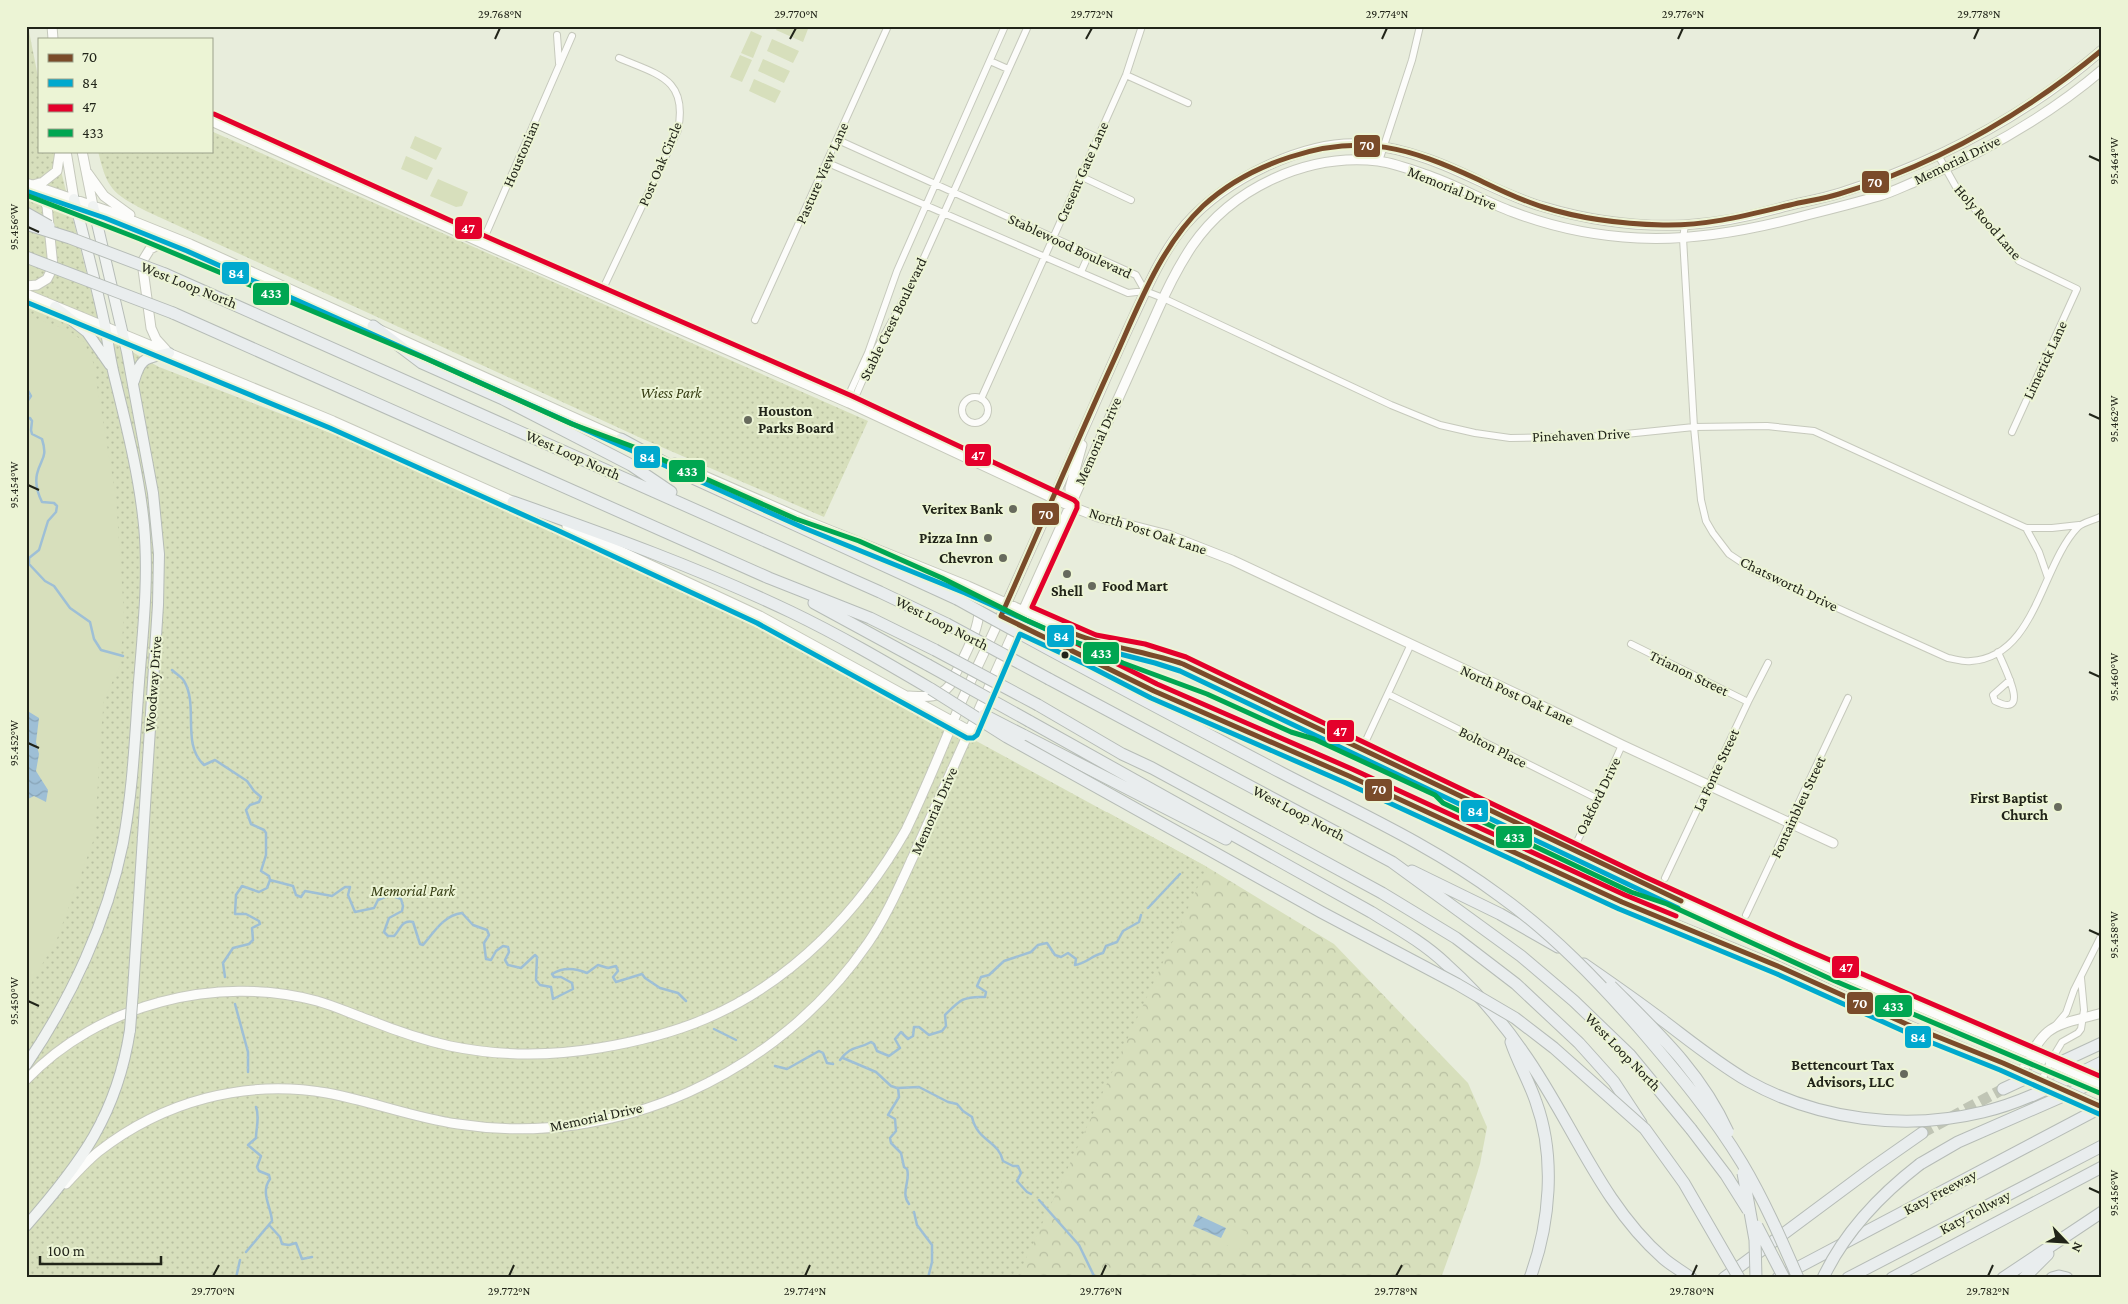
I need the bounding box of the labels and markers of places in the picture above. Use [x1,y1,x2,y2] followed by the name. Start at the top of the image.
[758,403,835,436] place label: Houston Parks Board
[742,414,754,426] marker: Houston Parks Board
[921,501,1004,517] place label: Veritex Bank
[1007,503,1019,515] marker: Veritex Bank
[919,530,978,546] place label: Pizza Inn
[982,532,994,544] marker: Pizza Inn
[939,550,993,566] place label: Chevron
[997,552,1009,564] marker: Chevron
[1061,568,1073,580] marker: Shell
[1102,578,1168,594] place label: Food Mart
[1086,580,1098,592] marker: Food Mart
[1051,583,1084,599] place label: Shell
[1060,650,1070,660] unlabelled marker
[1970,790,2049,823] place label: First Baptist Church
[2052,801,2064,813] marker: First Baptist Church
[1791,1057,1894,1090] place label: Bettencourt Tax Advisors, LLC
[1898,1068,1910,1080] marker: Bettencourt Tax Advisors, LLC

